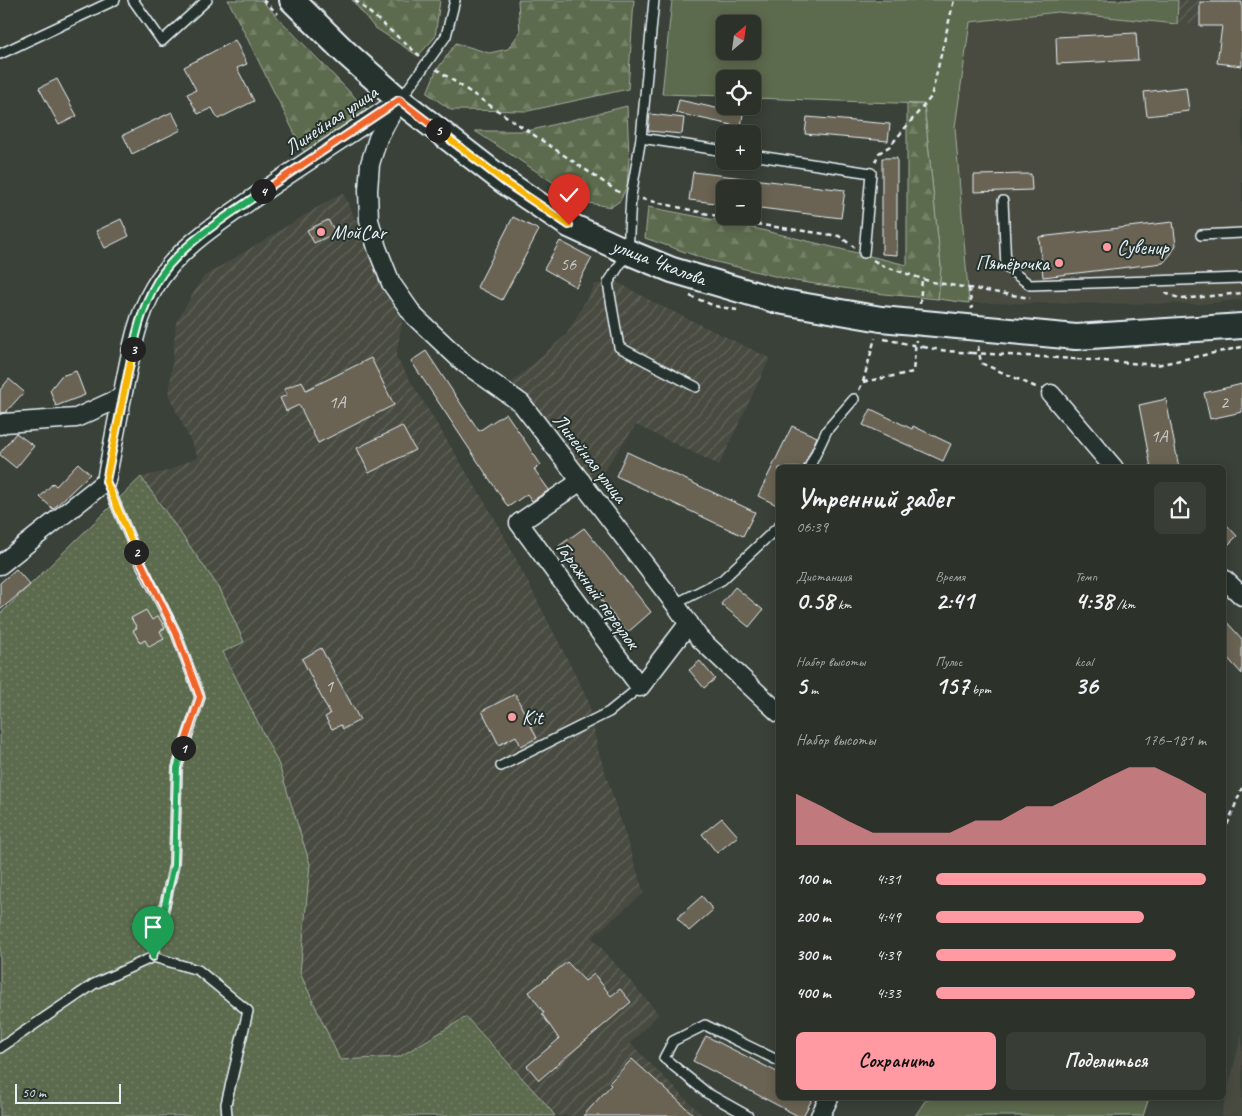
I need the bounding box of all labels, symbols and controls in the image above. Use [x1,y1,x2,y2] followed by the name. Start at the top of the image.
[716,15,761,60] north arrow
[716,15,761,225] map controls
[716,70,761,115] button: locate
[280,79,384,160] street label: Линейная улица
[426,118,450,142] pin: 5
[435,122,442,139] text: 5
[716,125,761,170] button: +
[548,174,590,225] pin
[250,178,276,204] pin: 4
[716,180,761,225] button: −
[555,181,583,209] icon: check
[260,183,267,200] text: 4
[331,220,388,245] place label: МойCar
[315,226,327,238] marker: МойCar
[608,232,711,292] street label: улица Чкалова
[1117,235,1170,260] place label: Сувенир
[1101,241,1113,253] marker: Сувенир
[976,251,1051,276] place label: Пятёрочка
[560,253,577,275] house number: 56
[1053,257,1065,269] marker: Пятёрочка
[120,336,146,362] pin: 3
[130,341,137,358] text: 3
[328,391,347,413] house number: 1А
[1220,391,1230,413] house number: 2
[547,408,634,509] street label: Линейная улица
[1150,425,1169,447] house number: 1А
[796,480,952,515] text: Утренний забег
[1154,482,1206,534] button: share
[796,517,828,537] text: 06:39
[551,536,646,655] street label: Гаражный переулок
[124,540,148,564] pin: 2
[133,544,140,561] text: 2
[796,568,852,585] text: Дистанция
[935,568,965,585] text: Время
[1075,568,1097,585] text: Темп
[796,585,834,617] text: 0.58
[935,585,974,617] text: 2:41
[1075,585,1113,617] text: 4:38
[834,596,851,613] text: km
[1113,596,1135,613] text: /km
[796,653,865,670] text: Набор высоты
[935,653,962,670] text: Пульс
[1075,653,1093,670] text: kcal
[796,670,807,702] text: 5
[935,670,969,702] text: 157
[1075,670,1098,702] text: 36
[325,675,334,697] house number: 1
[807,681,818,698] text: m
[969,681,991,698] text: bpm
[522,705,545,730] place label: Kit
[506,711,518,723] marker: Kit
[796,730,875,750] text: Набор высоты
[1143,730,1206,750] text: 176–181 m
[170,736,196,760] pin: 1
[180,740,187,757] text: 1
[796,869,831,889] text: 100 m
[876,869,901,889] text: 4:31
[132,906,174,957] pin
[796,907,831,927] text: 200 m
[876,907,901,927] text: 4:49
[139,913,167,941] icon: arrive
[796,945,831,965] text: 300 m
[876,945,901,965] text: 4:39
[796,983,831,1003] text: 400 m
[876,983,901,1003] text: 4:33
[796,1032,996,1090] button: Сохранить
[1006,1032,1206,1090] button: Поделиться
[15,1081,121,1104] scale bar
[22,1084,46,1101] text: 50 m

